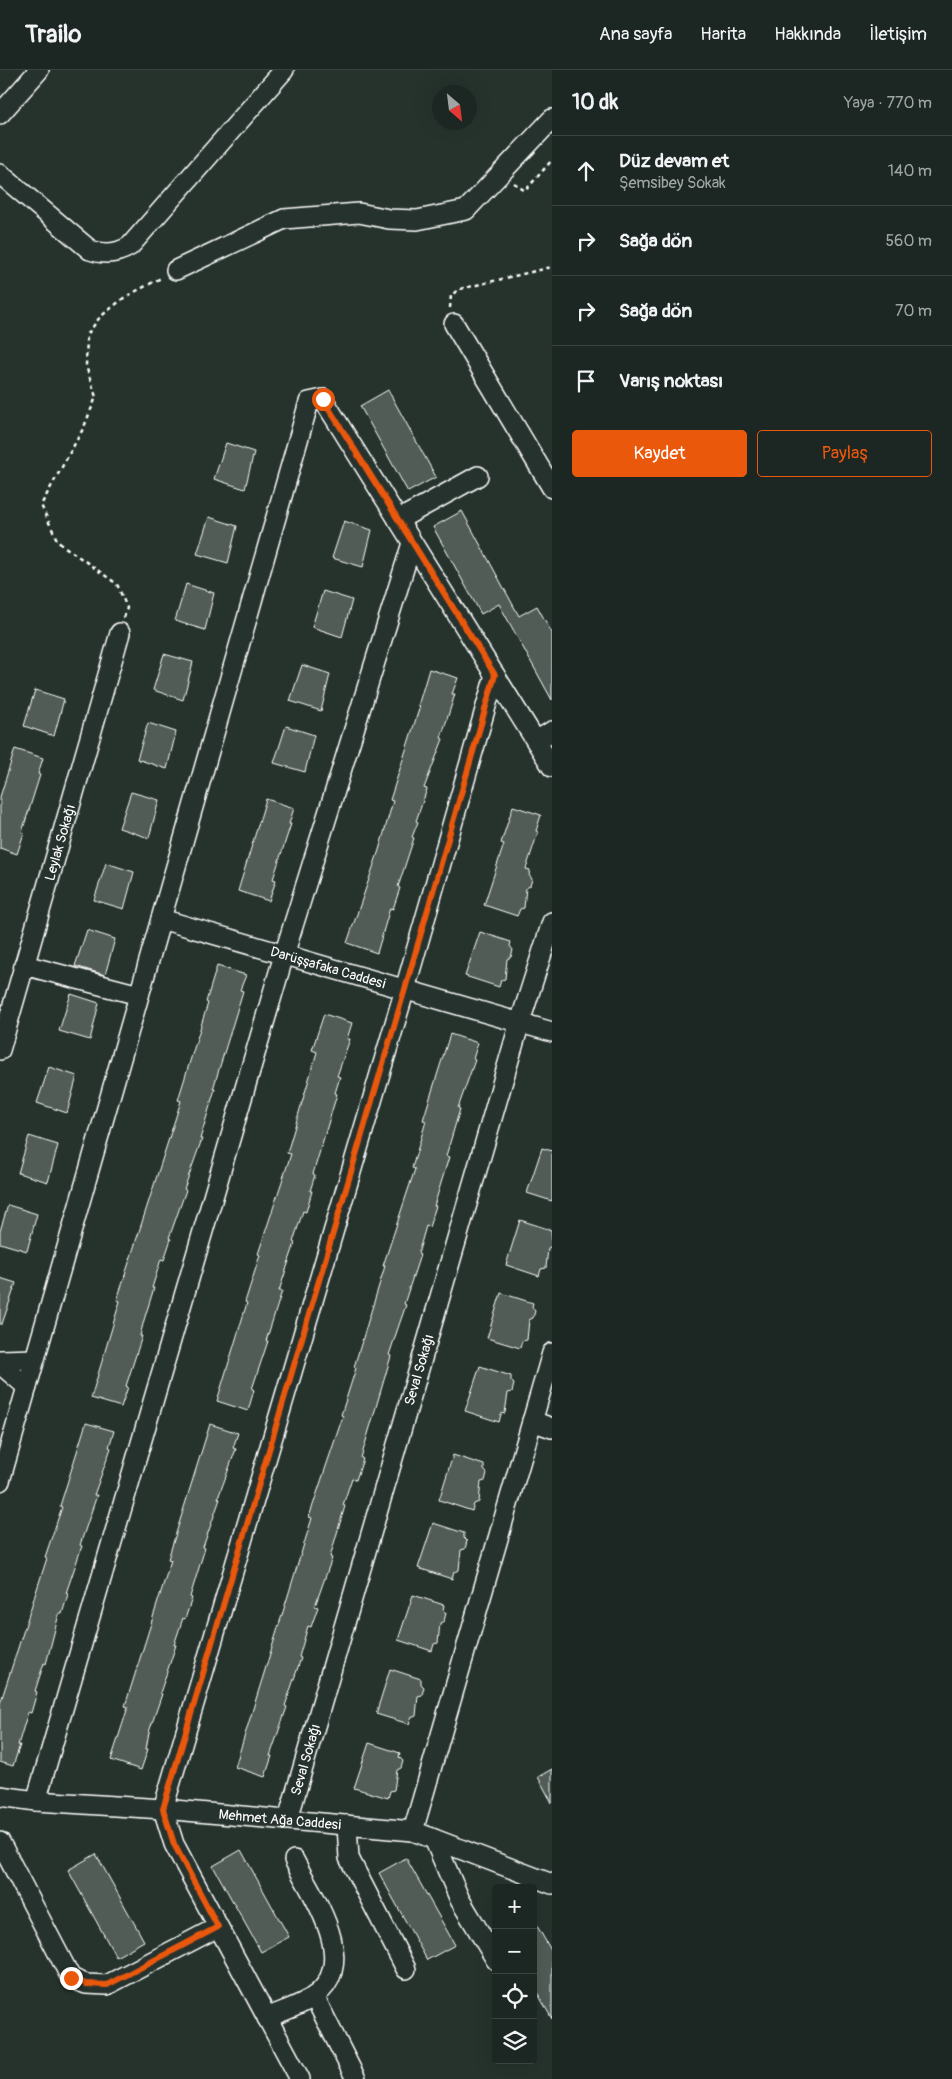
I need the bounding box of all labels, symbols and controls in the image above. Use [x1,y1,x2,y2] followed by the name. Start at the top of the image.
[25,20,81,49] text: Trailo
[599,23,672,46] text: Ana sayfa
[700,23,746,46] text: Harita
[774,23,841,46] text: Hakkında
[869,23,927,46] text: İletişim
[432,85,477,130] north arrow
[572,89,618,116] text: 10 dk
[844,93,932,113] text: Yaya · 770 m
[619,149,729,173] text: Düz devam et
[572,157,600,185] icon: ahead
[888,161,932,181] text: 140 m
[619,173,726,193] text: Şemsibey Sokak
[572,227,600,255] icon: right
[619,229,692,253] text: Sağa dön
[885,231,932,251] text: 560 m
[572,297,600,325] icon: right
[619,299,692,323] text: Sağa dön
[895,301,932,321] text: 70 m
[572,367,600,395] icon: arrive
[619,369,723,393] text: Varış noktası
[312,388,335,411] route start
[572,430,747,477] button: Kaydet
[757,430,932,477] button: Paylaş
[41,802,79,883] street label: Leylak Sokağı
[268,943,388,992] street label: Darüşşafaka Caddesi
[401,1332,438,1407] street label: Seval Sokağı
[287,1722,324,1797] street label: Seval Sokağı
[218,1806,342,1834] street label: Mehmet Ağa Caddesi
[492,1884,537,2064] map controls
[492,1884,537,1929] button: +
[492,1929,537,1974] button: −
[60,1967,83,1990] route end
[492,1974,537,2019] button: locate
[492,2019,537,2064] button: layers

